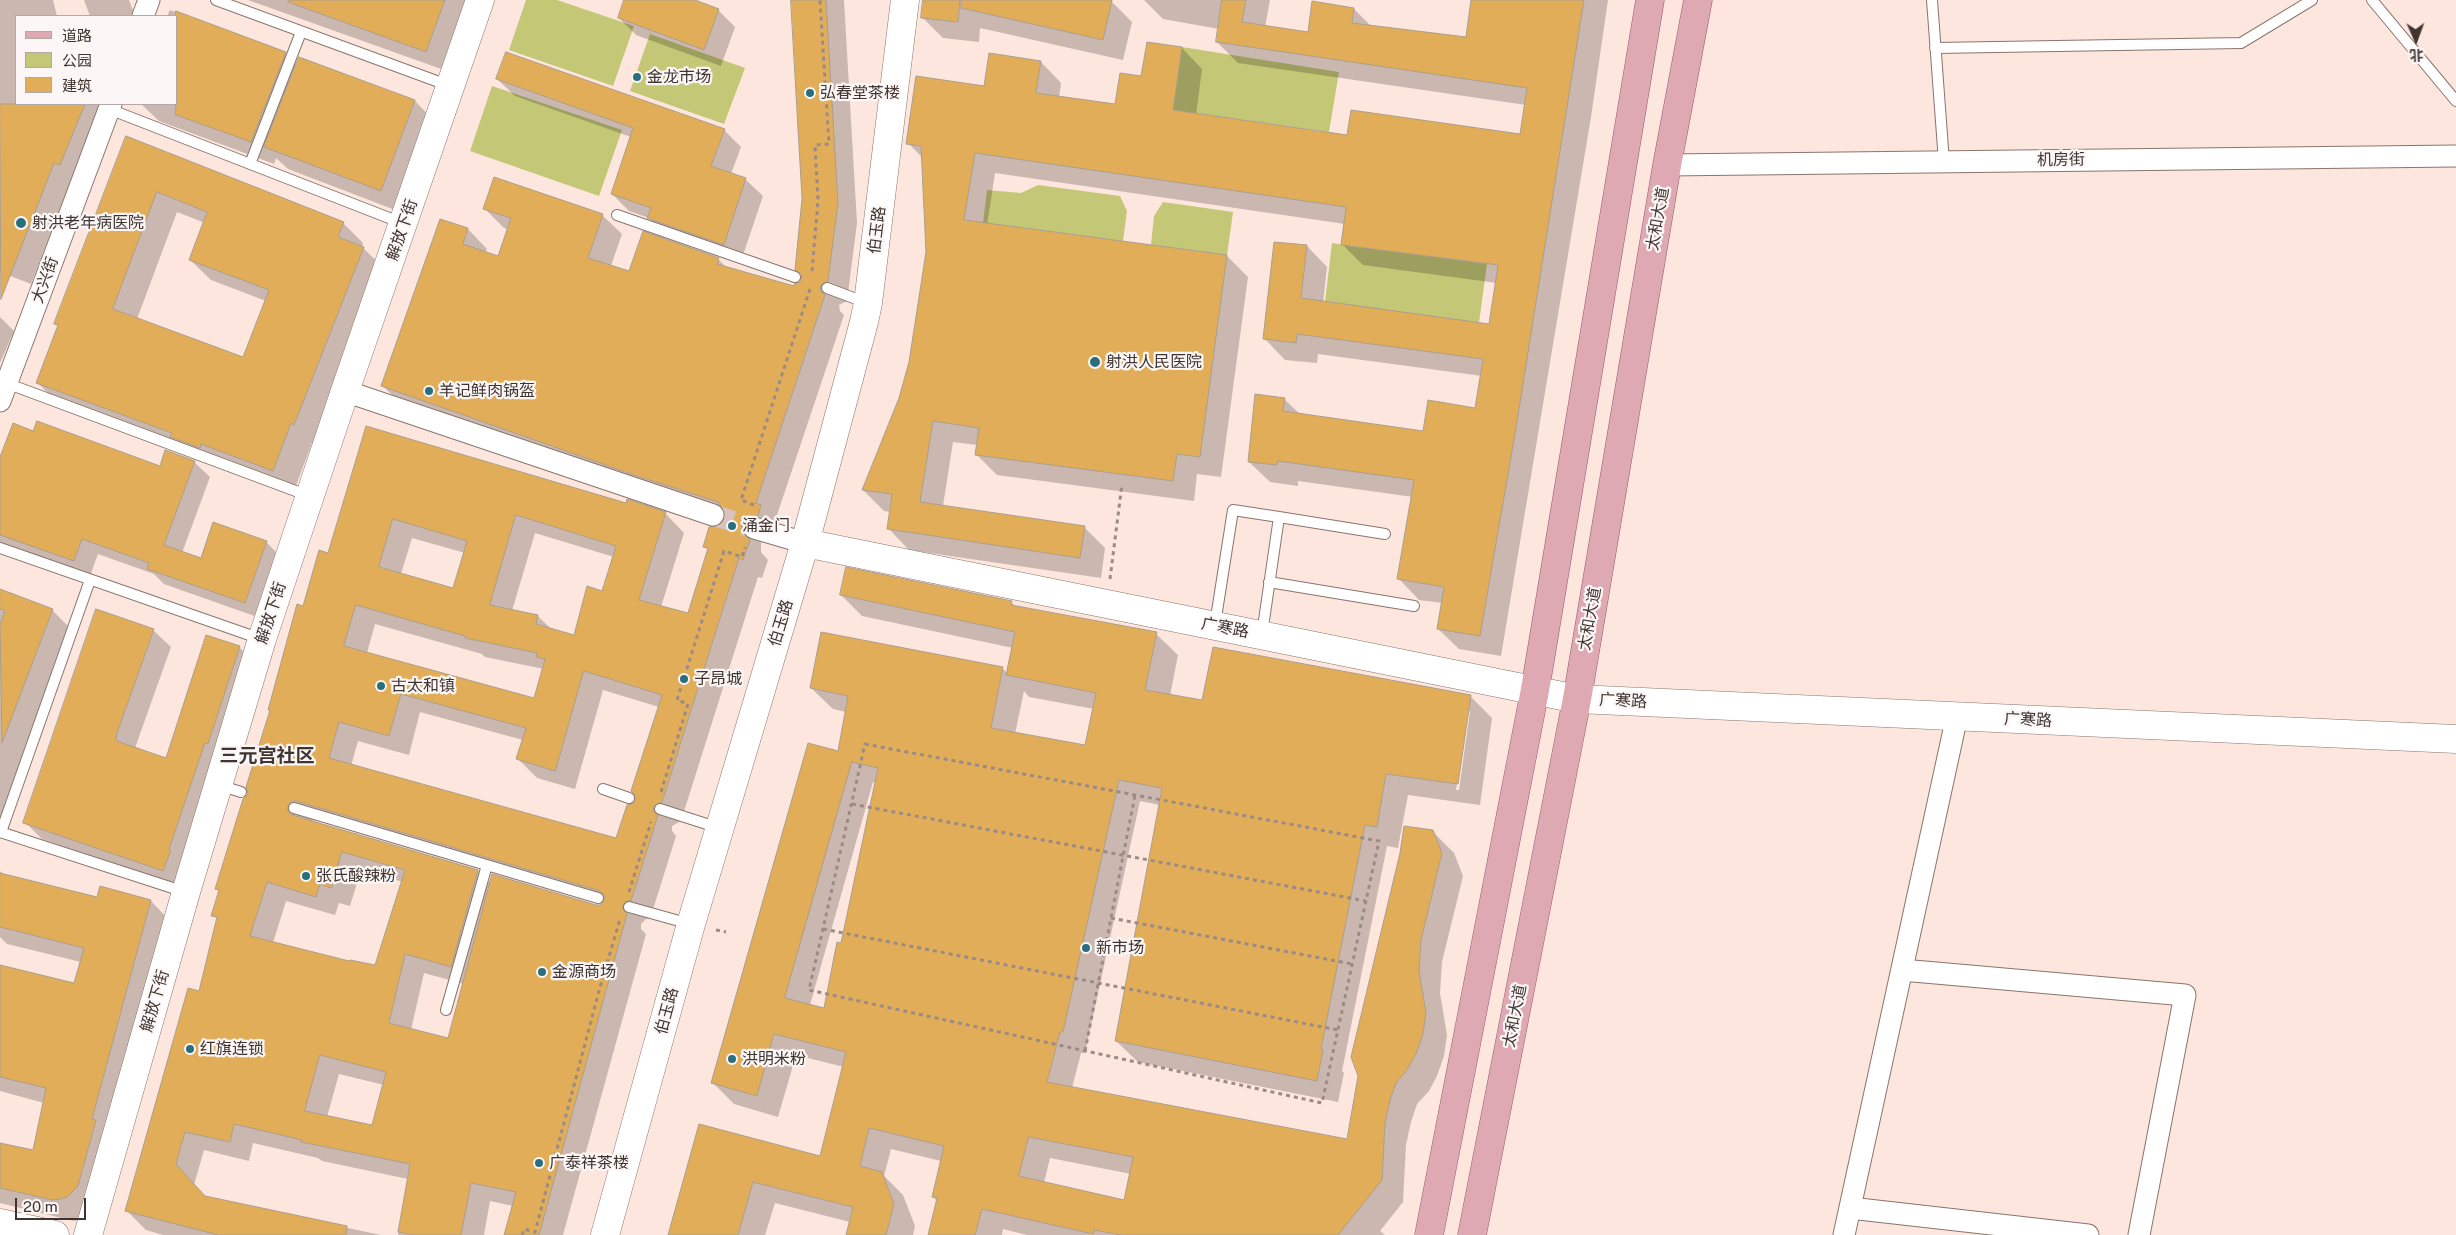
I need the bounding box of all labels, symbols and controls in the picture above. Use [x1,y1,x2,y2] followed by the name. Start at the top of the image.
[15,15,178,105] legend
[2391,15,2441,65] north arrow
[62,27,92,44] text: 道路
[2409,47,2424,63] text: 北
[62,52,92,69] text: 公园
[647,67,711,87] place label: 金龙市场
[631,71,643,83] marker: 金龙市场
[62,77,92,94] text: 建筑
[820,83,900,103] place label: 弘春堂茶楼
[804,87,816,99] marker: 弘春堂茶楼
[2037,150,2085,170] street label: 机房街
[1643,186,1673,252] street label: 太和大道
[383,197,421,263] street label: 解放下街
[865,205,889,255] street label: 伯玉路
[32,213,144,233] place label: 射洪老年病医院
[14,216,28,230] marker: 射洪老年病医院
[28,254,62,306] street label: 大兴街
[1106,352,1202,372] place label: 射洪人民医院
[1088,355,1102,369] marker: 射洪人民医院
[439,381,535,401] place label: 羊记鲜肉锅盔
[423,385,435,397] marker: 羊记鲜肉锅盔
[742,516,790,536] place label: 涌金门
[726,520,738,532] marker: 涌金门
[252,580,290,646] street label: 解放下街
[1575,586,1605,652] street label: 太和大道
[765,597,797,649] street label: 伯玉路
[1200,614,1250,642] street label: 广寒路
[694,669,742,689] place label: 子昂城
[678,673,690,685] marker: 子昂城
[391,676,455,696] place label: 古太和镇
[375,680,387,692] marker: 古太和镇
[1599,690,1647,712] street label: 广寒路
[2004,709,2052,731] street label: 广寒路
[220,745,314,767] district label: 三元宫社区
[316,866,396,886] place label: 张氏酸辣粉
[300,870,312,882] marker: 张氏酸辣粉
[1096,938,1144,958] place label: 新市场
[1080,942,1092,954] marker: 新市场
[552,962,616,982] place label: 金源商场
[536,966,548,978] marker: 金源商场
[137,968,173,1034] street label: 解放下街
[1499,983,1531,1049] street label: 太和大道
[652,985,682,1037] street label: 伯玉路
[200,1039,264,1059] place label: 红旗连锁
[184,1043,196,1055] marker: 红旗连锁
[742,1049,806,1069] place label: 洪明米粉
[726,1053,738,1065] marker: 洪明米粉
[549,1153,629,1173] place label: 广泰祥茶楼
[533,1157,545,1169] marker: 广泰祥茶楼
[18,1188,89,1220] scale bar
[23,1198,58,1215] text: 20 m

